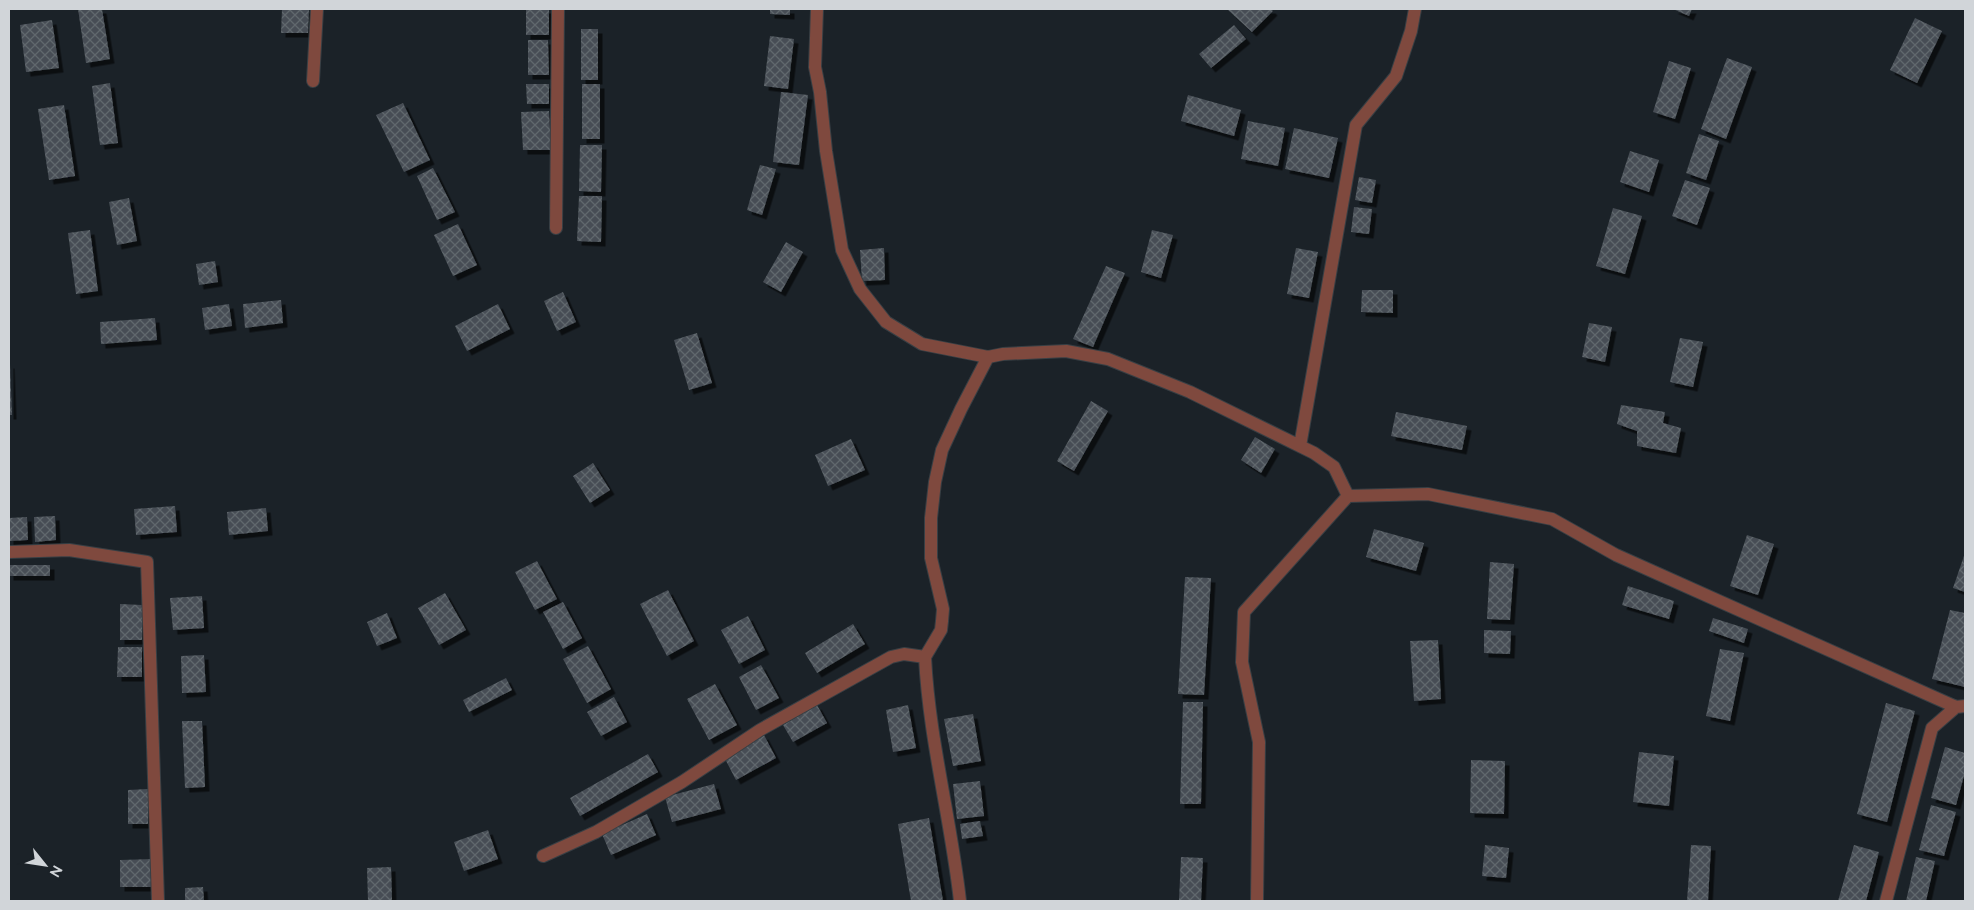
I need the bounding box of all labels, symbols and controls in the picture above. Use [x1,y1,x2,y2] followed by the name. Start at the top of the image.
[20,840,70,890] north arrow
[47,863,66,880] text: N

